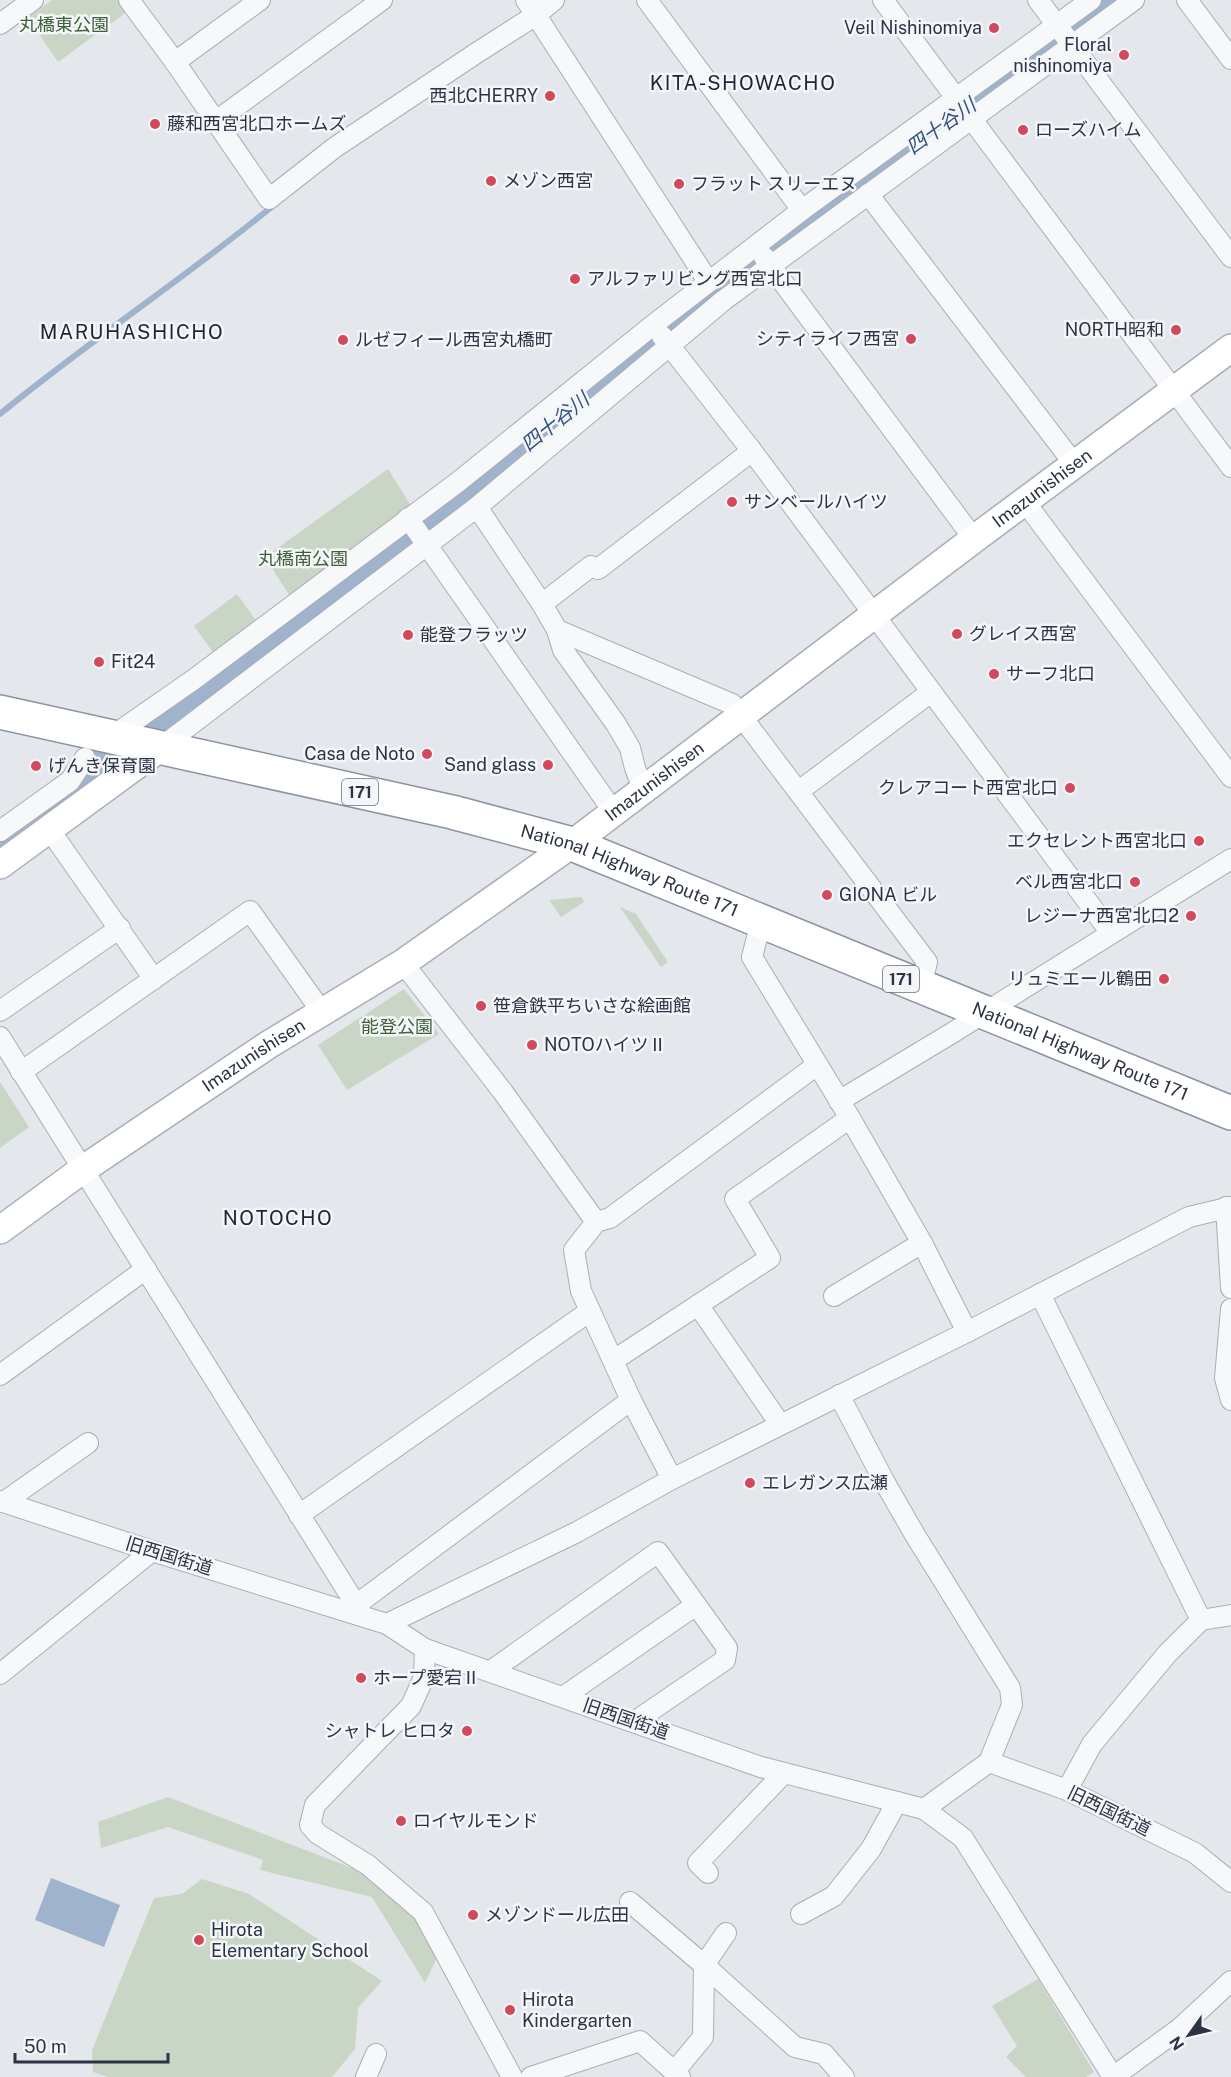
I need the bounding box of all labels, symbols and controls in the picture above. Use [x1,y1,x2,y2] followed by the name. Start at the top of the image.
[19,14,109,35] park label: 丸橋東公園
[844,17,982,38] place label: Veil Nishinomiya
[987,21,1001,35] marker: Veil Nishinomiya
[1013,34,1112,76] place label: Floral nishinomiya
[1117,48,1131,62] marker: Floral nishinomiya
[650,71,836,95] district label: KITA-SHOWACHO
[429,85,538,106] place label: 西北CHERRY
[543,89,557,103] marker: 西北CHERRY
[902,92,982,159] water label: 四十谷川
[167,113,346,134] place label: 藤和西宮北口ホームズ
[148,117,162,131] marker: 藤和西宮北口ホームズ
[1035,119,1141,140] place label: ローズハイム
[1016,123,1030,137] marker: ローズハイム
[503,170,593,191] place label: メゾン西宮
[691,173,857,194] place label: フラット スリーエヌ
[484,174,498,188] marker: メゾン西宮
[672,177,686,191] marker: フラット スリーエヌ
[587,268,803,289] place label: アルファリビング西宮北口
[568,272,582,286] marker: アルファリビング西宮北口
[1065,319,1164,340] place label: NORTH昭和
[40,320,224,344] district label: MARUHASHICHO
[1169,323,1183,337] marker: NORTH昭和
[756,328,899,349] place label: シティライフ西宮
[355,329,553,350] place label: ルゼフィール西宮丸橋町
[904,332,918,346] marker: シティライフ西宮
[336,333,350,347] marker: ルゼフィール西宮丸橋町
[516,386,595,456] water label: 四十谷川
[988,444,1096,532] street label: Imazunishisen
[744,491,888,512] place label: サンベールハイツ
[725,495,739,509] marker: サンベールハイツ
[258,548,348,569] park label: 丸橋南公園
[969,623,1076,644] place label: グレイス西宮
[420,624,528,645] place label: 能登フラッツ
[950,627,964,641] marker: グレイス西宮
[401,628,415,642] marker: 能登フラッツ
[111,651,155,672] place label: Fit24
[92,655,106,669] marker: Fit24
[1006,663,1095,684] place label: サーフ北口
[987,667,1001,681] marker: サーフ北口
[601,737,708,825] street label: Imazunishisen
[304,743,415,764] place label: Casa de Noto
[420,747,434,761] marker: Casa de Noto
[444,754,536,775] place label: Sand glass
[48,755,156,776] place label: げんき保育園
[541,758,555,772] marker: Sand glass
[29,759,43,773] marker: げんき保育園
[878,777,1058,798] place label: クレアコート西宮北口
[342,779,378,805] road number: 171
[1063,781,1077,795] marker: クレアコート西宮北口
[518,820,742,921] street label: National Highway Route 171
[1007,830,1187,851] place label: エクセレント西宮北口
[1192,834,1206,848] marker: エクセレント西宮北口
[1015,871,1123,892] place label: ベル西宮北口
[1128,875,1142,889] marker: ベル西宮北口
[839,884,937,905] place label: GIONA ビル
[820,888,834,902] marker: GIONA ビル
[1024,905,1179,926] place label: レジーナ西宮北口2
[1184,909,1198,923] marker: レジーナ西宮北口2
[883,966,919,992] road number: 171
[1008,968,1152,989] place label: リュミエール鶴田
[1157,972,1171,986] marker: リュミエール鶴田
[493,995,691,1016] place label: 笹倉鉄平ちいさな絵画館
[969,998,1191,1104] street label: National Highway Route 171
[474,999,488,1013] marker: 笹倉鉄平ちいさな絵画館
[198,1014,309,1096] street label: Imazunishisen
[361,1016,433,1037] park label: 能登公園
[544,1034,666,1055] place label: NOTOハイツⅡ
[525,1038,539,1052] marker: NOTOハイツⅡ
[223,1206,333,1230] district label: NOTOCHO
[762,1472,888,1493] place label: エレガンス広瀬
[743,1476,757,1490] marker: エレガンス広瀬
[123,1532,215,1579] street label: 旧西国街道
[373,1667,480,1688] place label: ホープ愛宕Ⅱ
[354,1671,368,1685] marker: ホープ愛宕Ⅱ
[580,1694,672,1743] street label: 旧西国街道
[325,1720,455,1741] place label: シャトレ ヒロタ
[460,1724,474,1738] marker: シャトレ ヒロタ
[1064,1781,1154,1840] street label: 旧西国街道
[413,1810,538,1831] place label: ロイヤルモンド
[394,1814,408,1828] marker: ロイヤルモンド
[485,1904,629,1925] place label: メゾンドール広田
[466,1908,480,1922] marker: メゾンドール広田
[211,1919,369,1961] place label: Hirota Elementary School
[192,1933,206,1947] marker: Hirota Elementary School
[522,1989,632,2031] place label: Hirota Kindergarten
[503,2003,517,2017] marker: Hirota Kindergarten
[1159,2005,1219,2065] north arrow
[15,2026,168,2064] scale bar
[1166,2033,1188,2054] text: N
[24,2036,67,2057] text: 50 m

